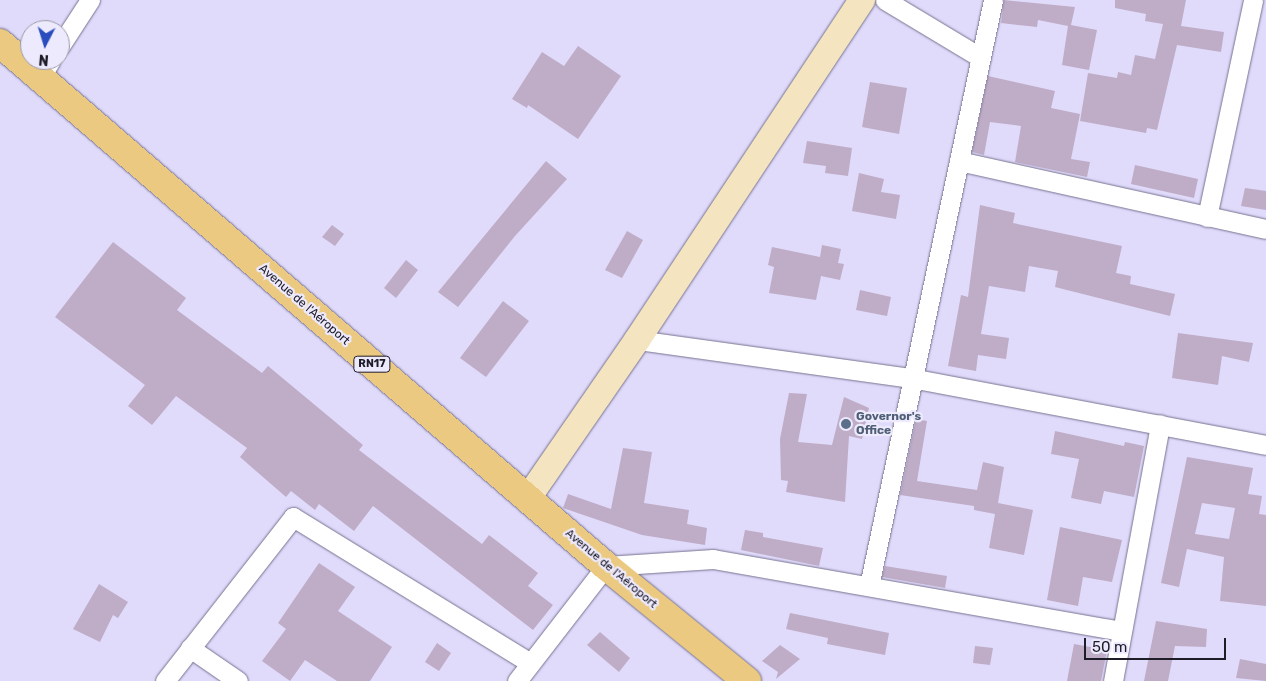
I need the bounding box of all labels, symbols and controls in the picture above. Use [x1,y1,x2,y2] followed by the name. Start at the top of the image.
[20,20,70,70] north arrow
[38,51,50,68] text: N
[256,262,352,348] street label: Avenue de l'Aéroport
[353,356,391,372] road number: RN17
[856,410,921,438] place label: Governor's Office
[840,418,852,430] marker: Governor's Office
[562,526,660,612] street label: Avenue de l'Aéroport
[1086,628,1228,660] scale bar
[1092,638,1127,656] text: 50 m

